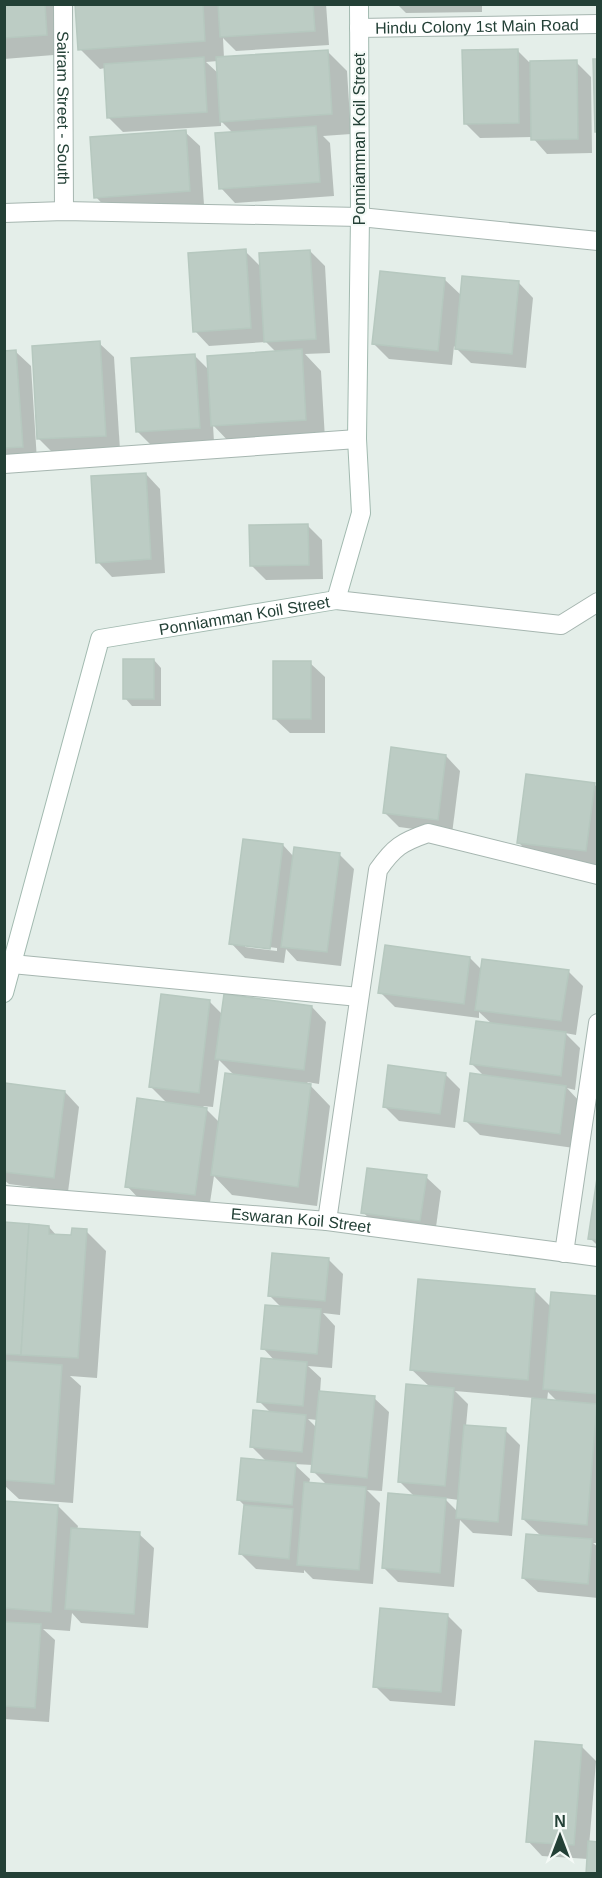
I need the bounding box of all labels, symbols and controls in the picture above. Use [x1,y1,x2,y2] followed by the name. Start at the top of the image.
[375,16,579,37] street label: Hindu Colony 1st Main Road
[54,31,72,185] street label: Sairam Street - South
[351,52,368,225] street label: Ponniamman Koil Street
[158,593,331,638] street label: Ponniamman Koil Street
[230,1205,372,1236] street label: Eswaran Koil Street
[530,1806,590,1866] north arrow
[554,1813,566,1830] text: N

